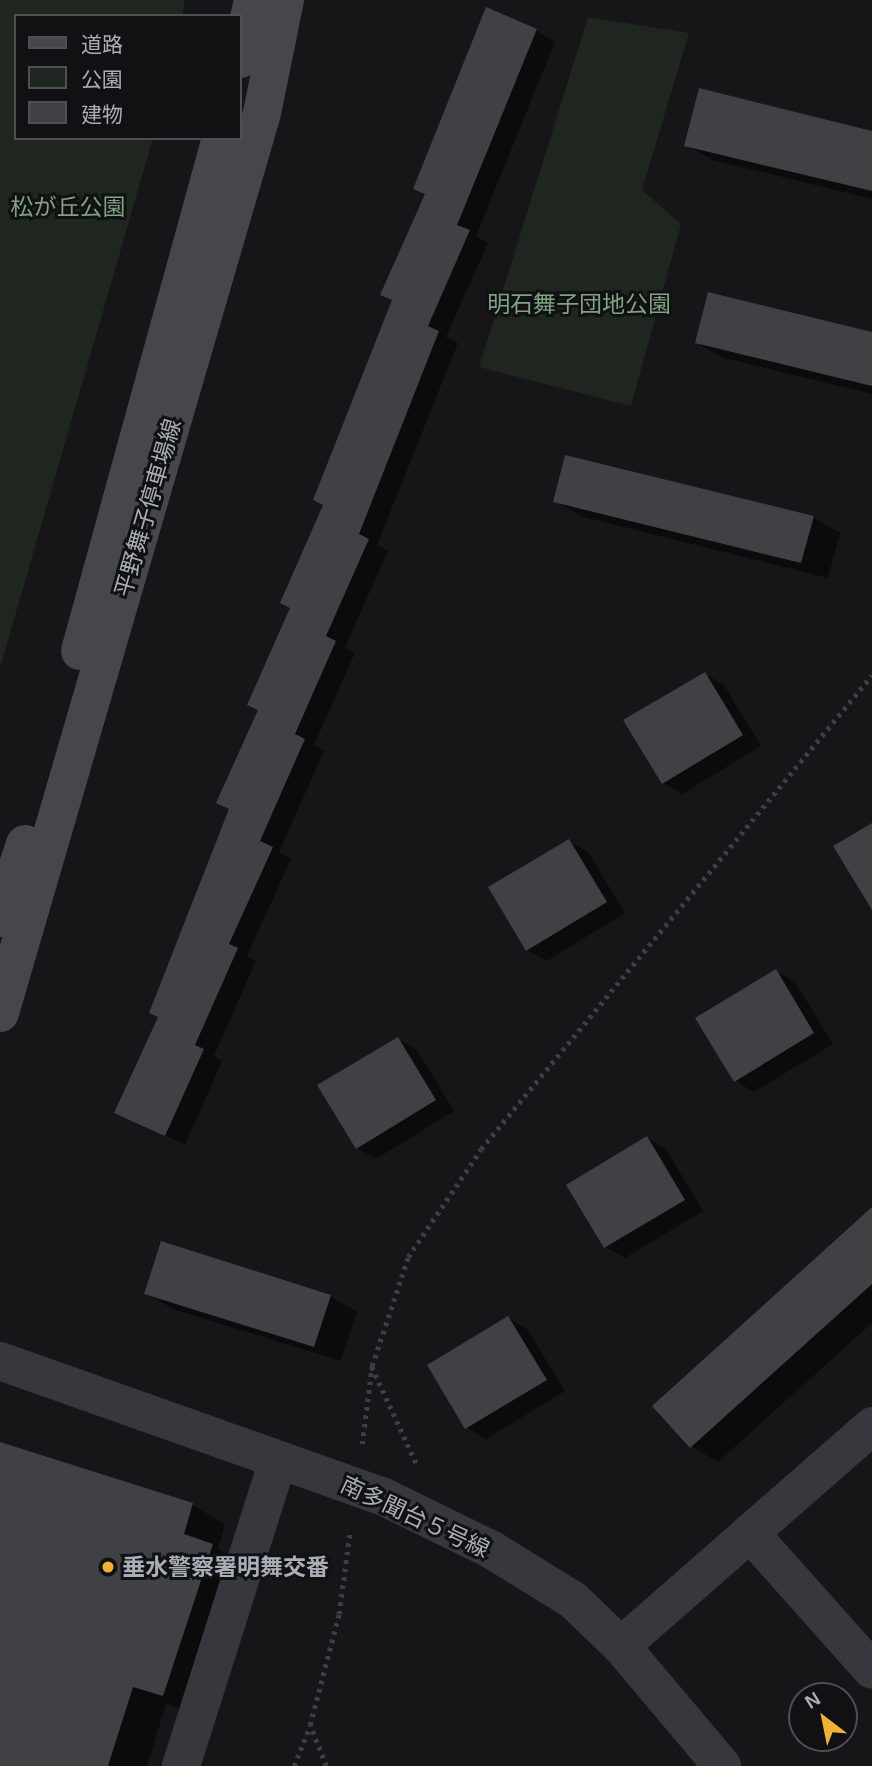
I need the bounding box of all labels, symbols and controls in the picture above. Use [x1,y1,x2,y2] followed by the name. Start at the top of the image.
[14,14,242,140] legend
[81,33,123,56] text: 道路
[81,68,123,91] text: 公園
[81,103,123,126] text: 建物
[11,193,125,221] park label: 松が丘公園
[487,290,671,318] park label: 明石舞子団地公園
[109,416,187,600] street label: 平野舞子停車場線
[336,1470,494,1564] street label: 南多聞台５号線
[122,1553,329,1581] place label: 垂水警察署明舞交番
[100,1559,116,1575] marker: 垂水警察署明舞交番
[788,1682,858,1752] north arrow
[801,1688,824,1713] text: N

